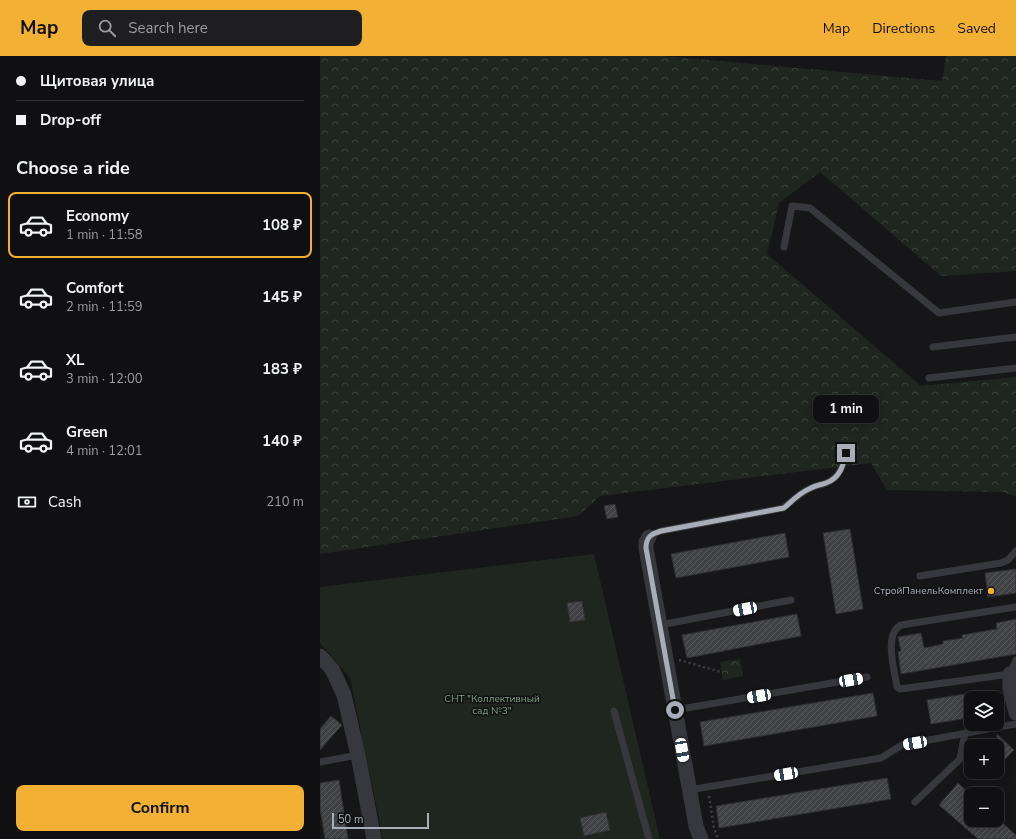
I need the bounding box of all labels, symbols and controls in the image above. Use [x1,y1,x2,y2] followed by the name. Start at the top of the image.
[82,10,362,46] search box
[20,15,58,41] text: Map
[96,17,118,39] icon: search
[128,18,208,38] text: Search here
[823,19,850,38] text: Map
[872,19,935,38] text: Directions
[957,19,996,38] text: Saved
[40,71,154,91] text: Щитовая улица
[40,110,101,130] text: Drop-off
[16,156,130,180] text: Choose a ride
[66,206,129,226] text: Economy
[18,207,54,243] icon: car
[262,215,302,235] text: 108 ₽
[66,226,142,244] text: 1 min · 11:58
[66,278,123,298] text: Comfort
[18,279,54,315] icon: car
[262,287,302,307] text: 145 ₽
[66,298,142,316] text: 2 min · 11:59
[66,350,85,370] text: XL
[18,351,54,387] icon: car
[262,359,302,379] text: 183 ₽
[66,370,142,388] text: 3 min · 12:00
[813,395,879,423] callout: 1 min
[829,400,863,418] text: 1 min
[66,422,108,442] text: Green
[18,423,54,459] icon: car
[262,431,302,451] text: 140 ₽
[66,442,142,460] text: 4 min · 12:01
[837,444,855,462] route end
[16,491,38,513] icon: cash
[48,492,82,512] text: Cash
[266,493,304,511] text: 210 m
[874,584,984,598] place label: СтройПанельКомплект
[986,586,996,596] marker: СтройПанельКомплект
[732,601,758,617] car
[838,672,864,688] car
[746,688,772,704] car
[964,691,1004,827] map controls
[964,691,1004,731] button: layers
[444,692,540,718] park label: СНТ "Коллективный сад №3"
[666,701,684,719] route start
[902,735,928,751] car
[674,737,690,763] car
[964,739,1004,779] button: +
[773,766,799,782] car
[16,785,304,831] button: Confirm
[964,787,1004,827] button: −
[332,811,429,830] scale bar
[338,812,363,827] text: 50 m

